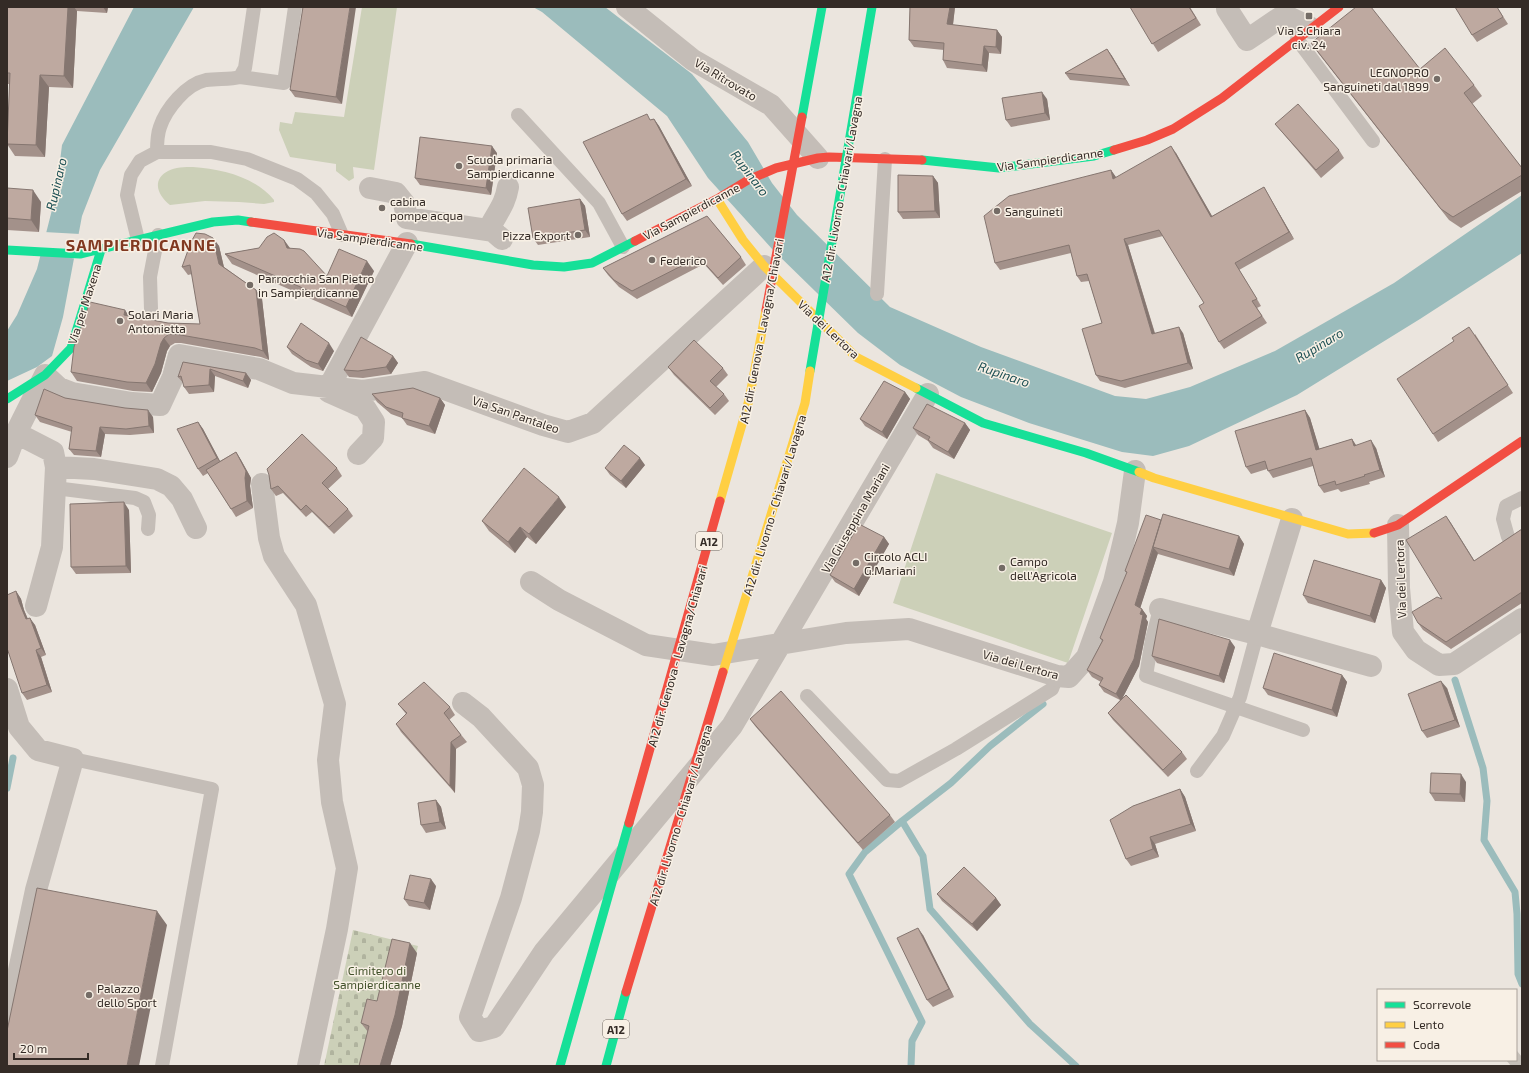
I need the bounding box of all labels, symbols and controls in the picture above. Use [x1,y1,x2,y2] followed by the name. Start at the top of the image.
[1304,11,1314,21] marker: Via S.Chiara civ. 24
[1277,23,1341,51] place label: Via S.Chiara civ. 24
[692,55,760,103] street label: Via Ritrovato
[1323,65,1429,93] place label: LEGNOPRO Sanguineti dal 1899
[1432,74,1442,84] marker: LEGNOPRO Sanguineti dal 1899
[818,95,864,283] street label: A12 dir. Livorno - Chiavari/Lavagna
[996,145,1104,173] street label: Via Sampierdicanne
[728,147,772,199] water label: Rupinaro
[467,152,555,180] place label: Scuola primaria Sampierdicanne
[42,156,70,212] water label: Rupinaro
[454,161,464,171] marker: Scuola primaria Sampierdicanne
[640,180,742,242] street label: Via Sampierdicanne
[390,194,463,222] place label: cabina pompe acqua
[377,203,387,213] marker: cabina pompe acqua
[1005,204,1063,218] place label: Sanguineti
[992,206,1002,216] marker: Sanguineti
[316,225,424,253] street label: Via Sampierdicanne
[502,228,570,242] place label: Pizza Export
[573,230,583,240] marker: Pizza Export
[66,235,216,254] district label: SAMPIERDICANNE
[736,237,786,425] street label: A12 dir. Genova - Lavagna/Chiavari
[660,253,707,267] place label: Federico
[647,255,657,265] marker: Federico
[64,262,104,346] street label: Via per Maxena
[258,271,374,299] place label: Parrocchia San Pietro in Sampierdicanne
[245,280,255,290] marker: Parrocchia San Pietro in Sampierdicanne
[795,297,863,361] street label: Via dei Lertora
[128,307,194,335] place label: Solari Maria Antonietta
[115,316,125,326] marker: Solari Maria Antonietta
[1292,324,1346,366] water label: Rupinaro
[976,358,1032,390] water label: Rupinaro
[471,393,562,436] street label: Via San Pantaleo
[740,413,808,597] street label: A12 dir. Livorno - Chiavari/Lavagna
[818,461,892,575] street label: Via Giuseppina Mariani
[696,532,722,550] road number: A12
[1392,539,1408,619] street label: Via dei Lertora
[864,549,927,577] place label: Circolo ACLI G.Mariani
[1010,554,1077,582] place label: Campo dell'Agricola
[851,558,861,568] marker: Circolo ACLI G.Mariani
[997,563,1007,573] marker: Campo dell'Agricola
[644,564,710,748] street label: A12 dir. Genova - Lavagna/Chiavari
[981,646,1061,682] street label: Via dei Lertora
[646,723,714,907] street label: A12 dir. Livorno - Chiavari/Lavagna
[333,963,421,991] park label: Cimitero di Sampierdicanne
[97,981,157,1009] place label: Palazzo dello Sport
[1377,989,1517,1061] legend
[84,990,94,1000] marker: Palazzo dello Sport
[1413,997,1471,1011] text: Scorrevole
[1413,1017,1444,1031] text: Lento
[603,1020,629,1038] road number: A12
[14,1035,88,1061] scale bar
[1413,1037,1440,1051] text: Coda
[20,1041,47,1055] text: 20 m

